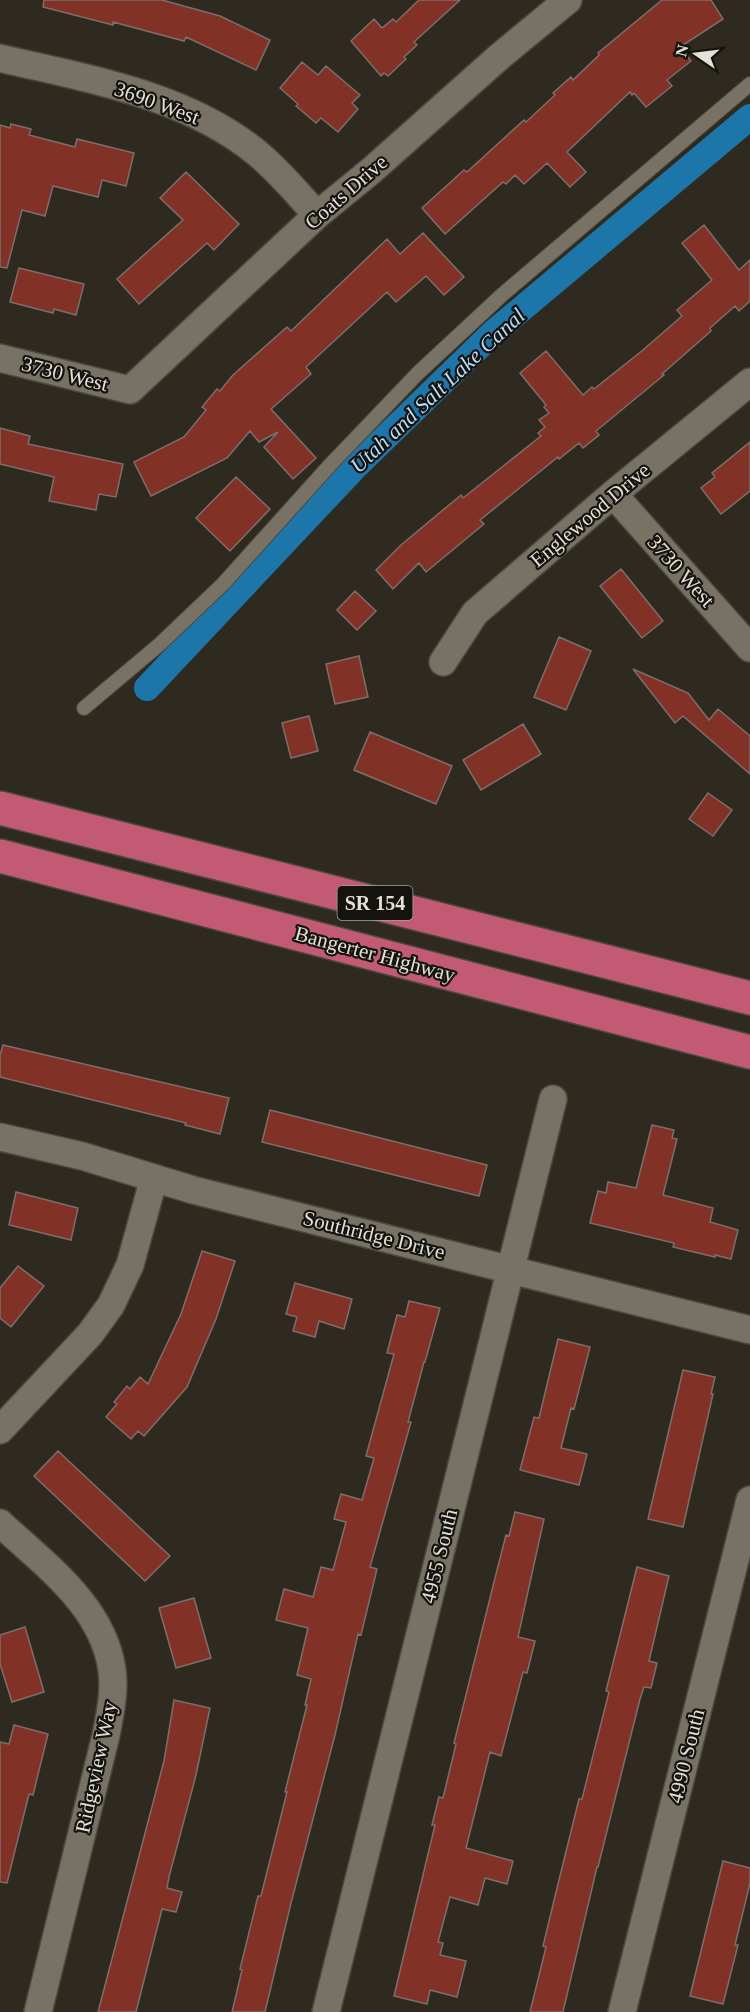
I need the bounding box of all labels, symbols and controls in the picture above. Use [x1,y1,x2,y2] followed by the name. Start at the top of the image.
[666,24,726,84] north arrow
[672,42,692,58] text: N
[111,77,203,129] street label: 3690 West
[300,150,392,234] street label: Coats Drive
[345,303,530,478] water label: Utah and Salt Lake Canal
[19,352,111,396] street label: 3730 West
[525,458,655,572] street label: Englewood Drive
[643,530,720,612] street label: 3730 West
[338,886,412,920] road number: SR 154
[292,921,458,987] street label: Bangerter Highway
[301,1206,447,1264] street label: Southridge Drive
[416,1506,462,1606] street label: 4955 South
[70,1699,122,1835] street label: Ridgeview Way
[663,1706,709,1806] street label: 4990 South

